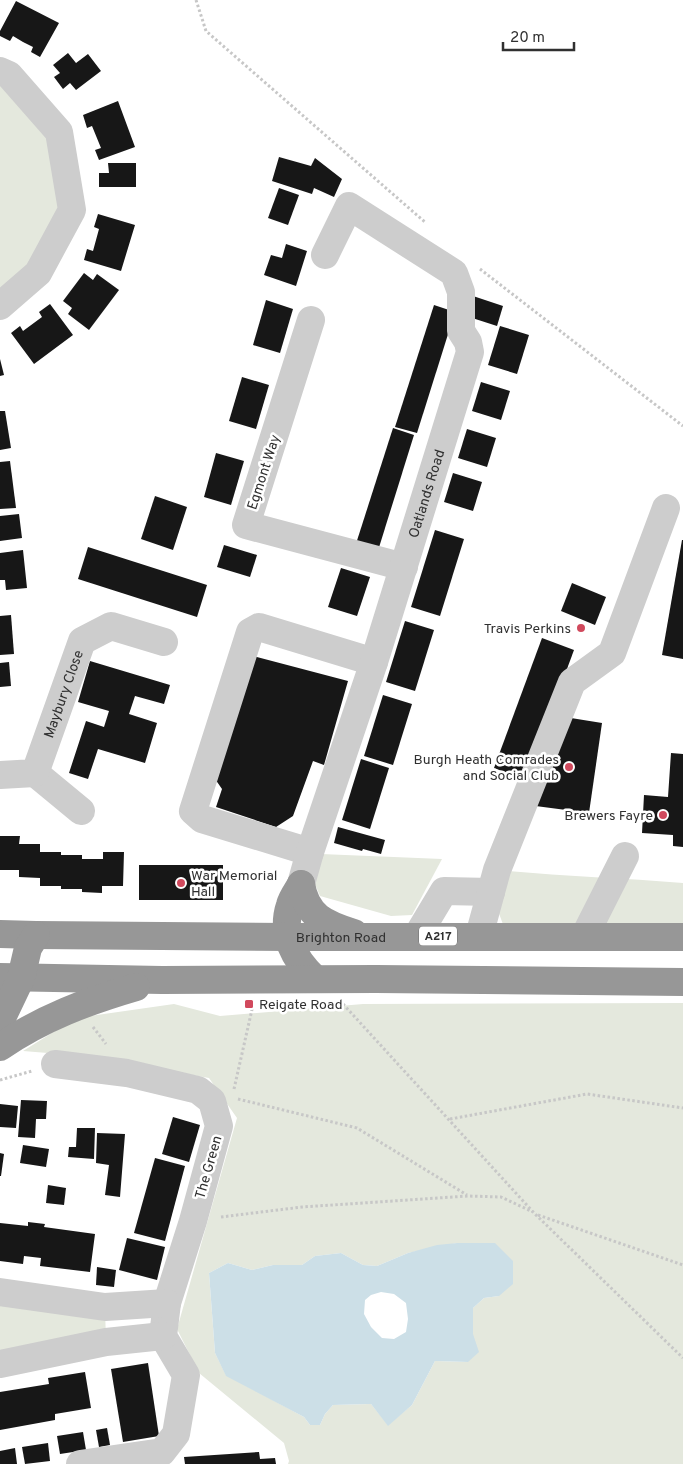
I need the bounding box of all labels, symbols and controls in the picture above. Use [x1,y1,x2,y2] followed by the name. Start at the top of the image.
[503,20,574,52] scale bar
[510,29,545,48] text: 20 m
[244,433,285,512] street label: Egmont Way
[406,448,449,540] street label: Oatlands Road
[484,621,571,638] place label: Travis Perkins
[575,622,587,634] marker: Travis Perkins
[41,648,88,741] street label: Maybury Close
[414,752,559,785] place label: Burgh Heath Comrades and Social Club
[563,761,575,773] marker: Burgh Heath Comrades and Social Club
[564,808,653,825] place label: Brewers Fayre
[657,809,669,821] marker: Brewers Fayre
[191,868,277,901] place label: War Memorial Hall
[175,877,187,889] marker: War Memorial Hall
[419,926,457,946] road number: A217
[296,930,386,947] street label: Brighton Road
[259,997,343,1014] place label: Reigate Road
[243,998,255,1010] marker: Reigate Road
[192,1134,227,1201] street label: The Green

